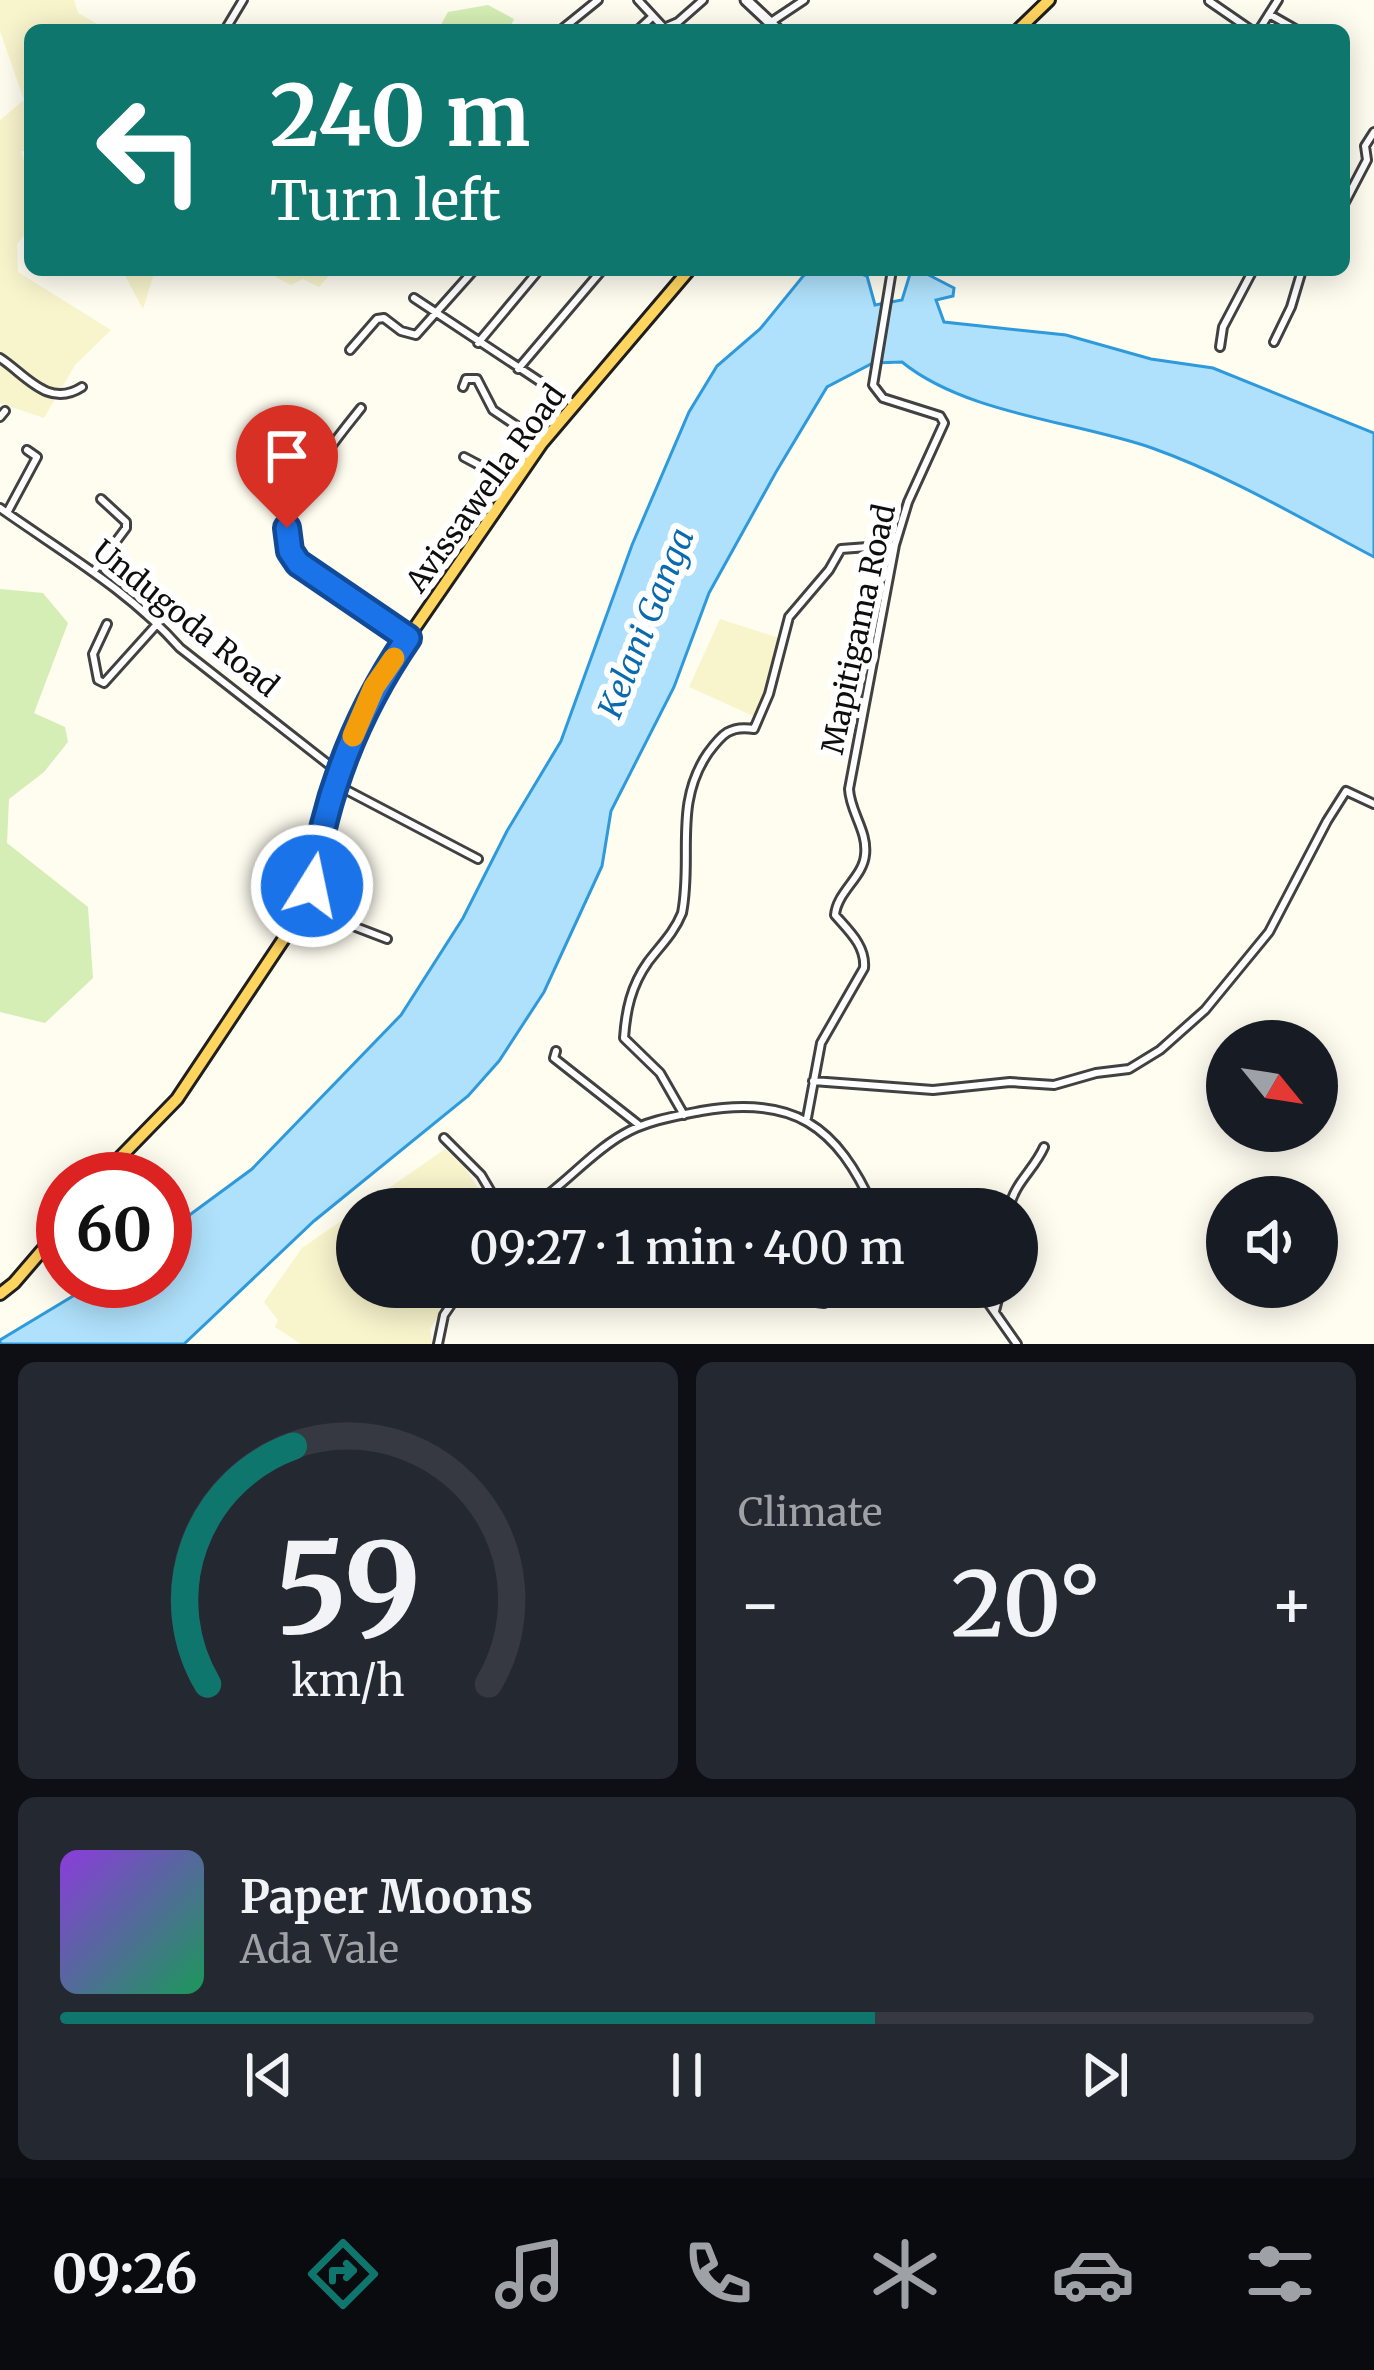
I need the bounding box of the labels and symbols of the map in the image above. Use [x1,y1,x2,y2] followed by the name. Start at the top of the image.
[396,377,573,600] street label: Avissawella Road
[236,405,338,528] pin
[813,501,903,757] street label: Mapitigama Road
[589,522,703,725] water label: Kelani Ganga
[85,531,287,705] street label: Undugoda Road
[249,823,375,949] position arrow
[1206,1020,1338,1152] north arrow
[36,1152,192,1308] speed limit sign: 60

